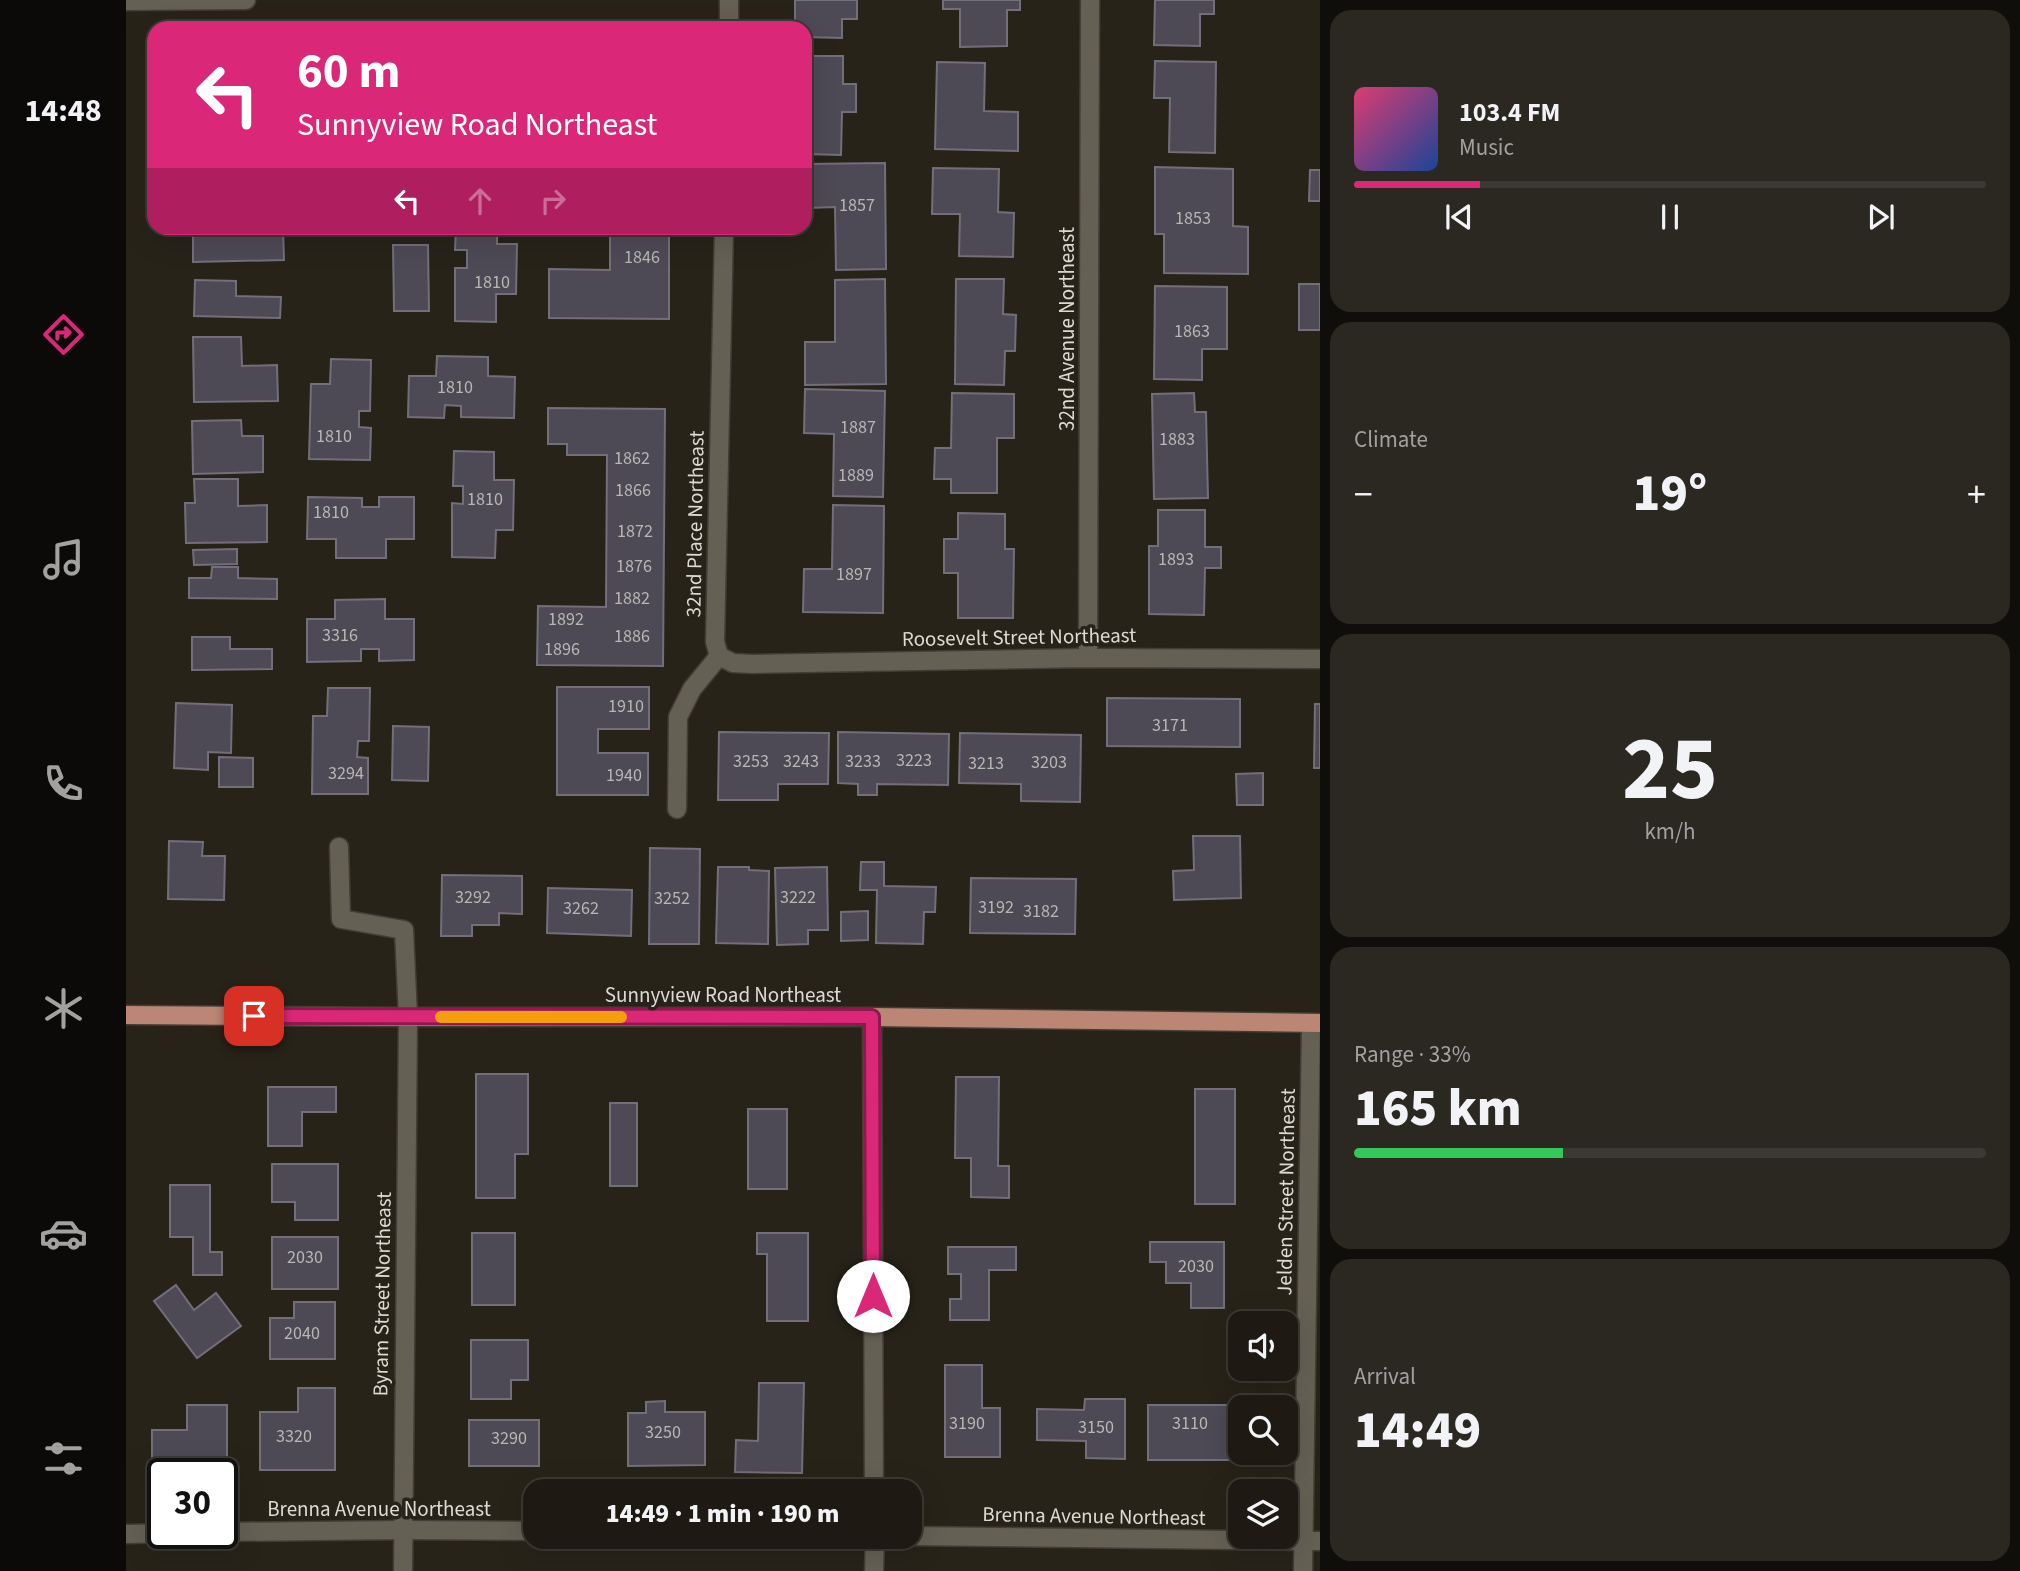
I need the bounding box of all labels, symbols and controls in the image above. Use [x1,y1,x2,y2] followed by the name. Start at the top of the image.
[297,37,401,107] text: 60 m
[182,49,273,140] icon: left
[24,88,102,134] text: 14:48
[1459,94,1560,131] text: 103.4 FM
[297,102,657,148] text: Sunnyview Road Northeast
[1459,131,1514,164] text: Music
[388,182,426,220] icon: left
[461,182,499,220] icon: ahead
[534,182,572,220] icon: right
[839,193,875,218] house number: 1857
[1440,198,1478,236] icon: previous
[1651,198,1689,236] icon: pause
[1862,198,1900,236] icon: next
[1175,206,1211,231] house number: 1853
[1052,227,1082,431] street label: 32nd Avenue Northeast
[624,245,660,270] house number: 1846
[474,270,510,295] house number: 1810
[39,310,88,359] icon: directions
[1174,319,1210,344] house number: 1863
[437,375,473,400] house number: 1810
[840,415,876,440] house number: 1887
[1354,423,1428,456] text: Climate
[316,424,352,449] house number: 1810
[1159,427,1195,452] house number: 1883
[678,430,712,618] street label: 32nd Place Northeast
[614,446,650,471] house number: 1862
[1633,457,1707,531] text: 19°
[838,463,874,488] house number: 1889
[1354,468,1373,522] text: −
[1967,468,1986,522] text: +
[615,478,651,503] house number: 1866
[467,487,503,512] house number: 1810
[313,500,349,525] house number: 1810
[617,519,653,544] house number: 1872
[39,535,88,584] icon: music
[1158,547,1194,572] house number: 1893
[616,554,652,579] house number: 1876
[836,562,872,587] house number: 1897
[614,586,650,611] house number: 1882
[548,607,584,632] house number: 1892
[902,620,1136,654] street label: Roosevelt Street Northeast
[322,623,358,648] house number: 3316
[614,624,650,649] house number: 1886
[544,637,580,662] house number: 1896
[608,694,644,719] house number: 1910
[1622,705,1718,834] text: 25
[1152,713,1188,738] house number: 3171
[896,748,932,773] house number: 3223
[733,749,769,774] house number: 3253
[783,749,819,774] house number: 3243
[845,749,881,774] house number: 3233
[1031,750,1067,775] house number: 3203
[968,751,1004,776] house number: 3213
[39,759,88,808] icon: phone
[328,761,364,786] house number: 3294
[606,763,642,788] house number: 1940
[1644,815,1696,848] text: km/h
[455,885,491,910] house number: 3292
[780,885,816,910] house number: 3222
[654,886,690,911] house number: 3252
[978,895,1014,920] house number: 3192
[563,896,599,921] house number: 3262
[1023,899,1059,924] house number: 3182
[605,980,841,1010] street label: Sunnyview Road Northeast
[39,984,88,1033] icon: climate
[224,986,284,1046] pin
[235,997,273,1035] icon: arrive
[1354,1038,1471,1071] text: Range · 33%
[1354,1072,1522,1146] text: 165 km
[1269,1088,1303,1296] street label: Jelden Street Northeast
[365,1191,399,1397] street label: Byram Street Northeast
[39,1209,88,1258] icon: car
[287,1245,323,1270] house number: 2030
[1178,1254,1214,1279] house number: 2030
[836,1259,910,1333] position arrow
[1228,1311,1298,1549] map controls
[1228,1311,1298,1381] button: sound
[284,1321,320,1346] house number: 2040
[1354,1360,1416,1393] text: Arrival
[1354,1394,1481,1468] text: 14:49
[1228,1395,1298,1465] button: search
[949,1411,985,1436] house number: 3190
[1172,1411,1208,1436] house number: 3110
[1078,1415,1114,1440] house number: 3150
[645,1420,681,1445] house number: 3250
[276,1424,312,1449] house number: 3320
[491,1426,527,1451] house number: 3290
[39,1434,88,1483] icon: filters
[147,1458,238,1549] speed limit sign: 30
[1228,1479,1298,1549] button: layers
[267,1494,491,1524] street label: Brenna Avenue Northeast
[606,1495,839,1532] text: 14:49 · 1 min · 190 m
[982,1499,1206,1533] street label: Brenna Avenue Northeast

